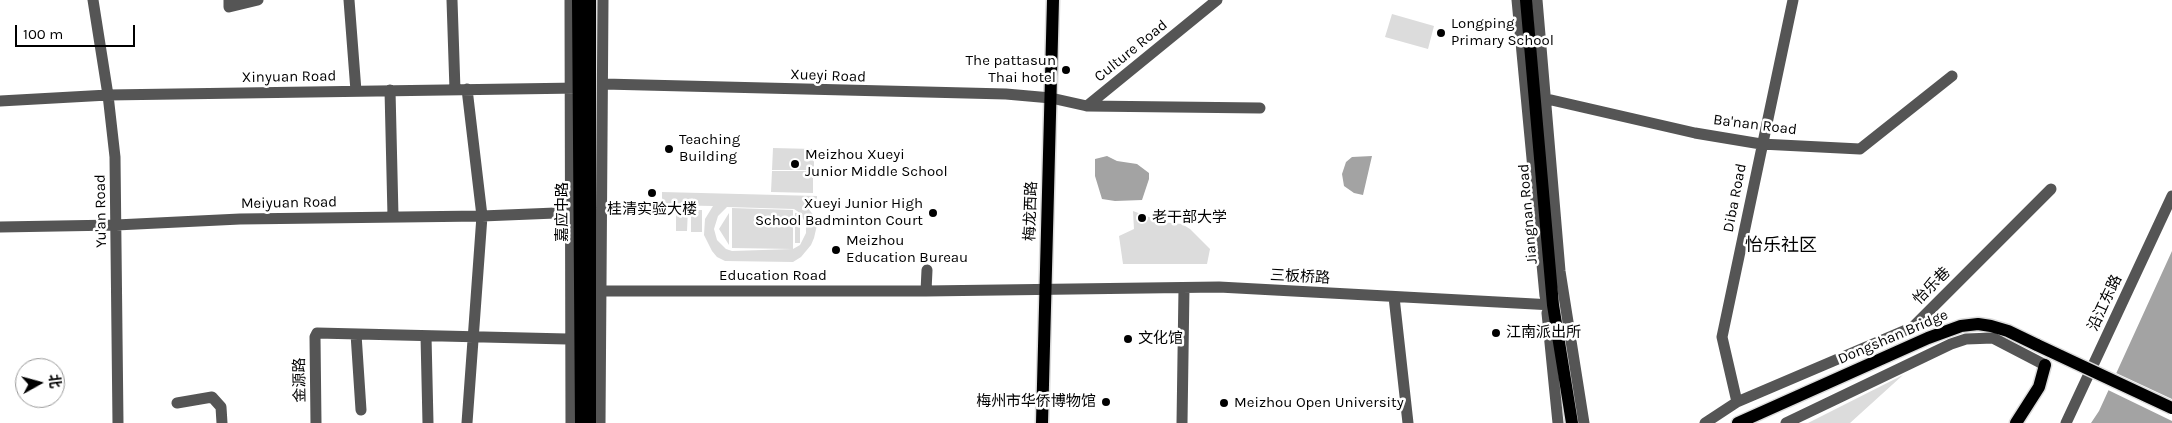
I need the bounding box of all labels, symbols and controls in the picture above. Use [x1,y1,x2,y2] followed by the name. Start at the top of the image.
[18,15,138,47] scale bar
[1451,15,1554,50] place label: Longping Primary School
[1091,16,1171,86] street label: Culture Road
[23,25,63,43] text: 100 m
[1435,27,1447,39] marker: Longping Primary School
[966,52,1056,87] place label: The pattasun Thai hotel
[1060,64,1072,76] marker: The pattasun Thai hotel
[790,66,866,86] street label: Xueyi Road
[242,67,336,87] street label: Xinyuan Road
[1712,111,1798,139] street label: Ba'nan Road
[679,131,740,166] place label: Teaching Building
[663,143,675,155] marker: Teaching Building
[805,146,948,181] place label: Meizhou Xueyi Junior Middle School
[789,158,801,170] marker: Meizhou Xueyi Junior Middle School
[1720,162,1750,234] street label: Diba Road
[1515,163,1541,265] street label: Jiangnan Road
[91,174,111,248] street label: Yu'an Road
[1021,181,1041,241] street label: 梅龙西路
[554,182,572,242] street label: 嘉应中路
[646,187,658,199] marker: 桂清实验大楼
[241,193,337,213] street label: Meiyuan Road
[755,195,923,230] place label: Xueyi Junior High School Badminton Court
[607,201,697,219] place label: 桂清实验大楼
[927,207,939,219] marker: Xueyi Junior High School Badminton Court
[1152,209,1227,227] place label: 老干部大学
[1136,212,1148,224] marker: 老干部大学
[846,232,968,267] place label: Meizhou Education Bureau
[1745,235,1817,257] district label: 怡乐社区
[830,244,842,256] marker: Meizhou Education Bureau
[1910,264,1954,308] street label: 怡乐巷
[1270,266,1330,288] street label: 三板桥路
[719,267,827,285] street label: Education Road
[2084,272,2126,334] street label: 沿江东路
[1835,306,1951,368] street label: Dongshan Bridge
[1506,324,1581,342] place label: 江南派出所
[1490,327,1502,339] marker: 江南派出所
[1138,330,1183,348] place label: 文化馆
[1122,333,1134,345] marker: 文化馆
[291,357,309,403] street label: 金源路
[15,358,65,408] north arrow
[45,373,64,389] text: 北
[976,393,1096,411] place label: 梅州市华侨博物馆
[1234,394,1404,412] place label: Meizhou Open University
[1100,396,1112,408] marker: 梅州市华侨博物馆
[1218,397,1230,409] marker: Meizhou Open University

